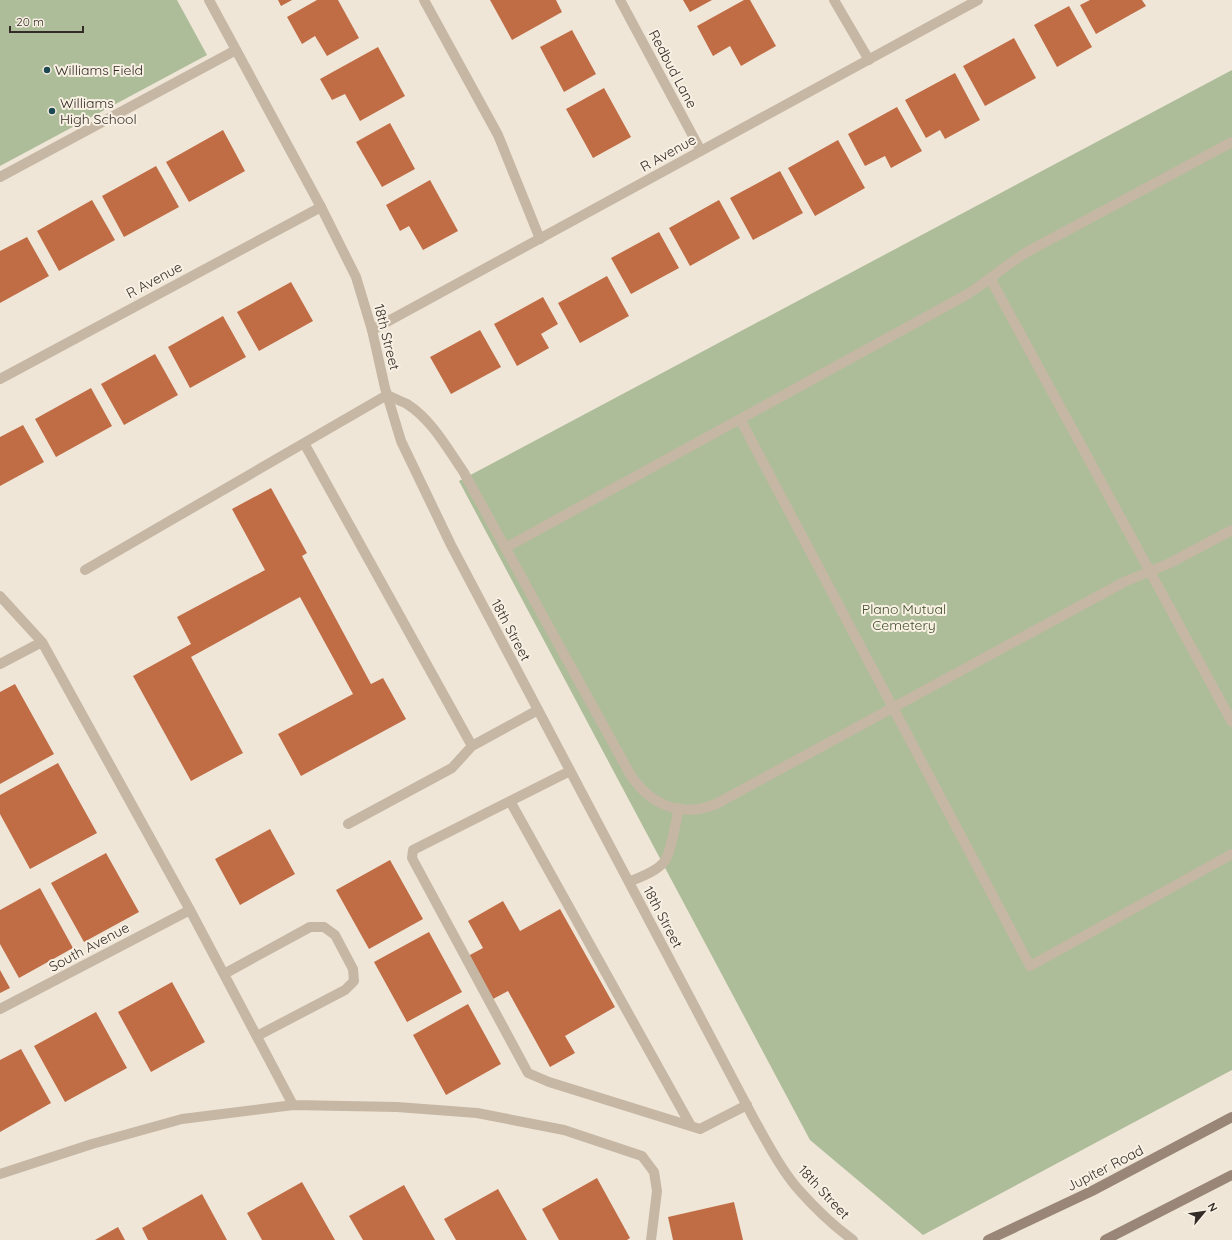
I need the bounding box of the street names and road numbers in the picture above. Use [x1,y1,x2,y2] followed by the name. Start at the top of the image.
[645,27,701,111] street label: Redbud Lane
[637,130,699,176] street label: R Avenue
[123,258,185,302] street label: R Avenue
[370,302,404,372] street label: 18th Street
[487,596,535,664] street label: 18th Street
[639,883,687,951] street label: 18th Street
[46,918,132,976] street label: South Avenue
[1063,1141,1147,1195] street label: Jupiter Road
[794,1161,854,1223] street label: 18th Street

